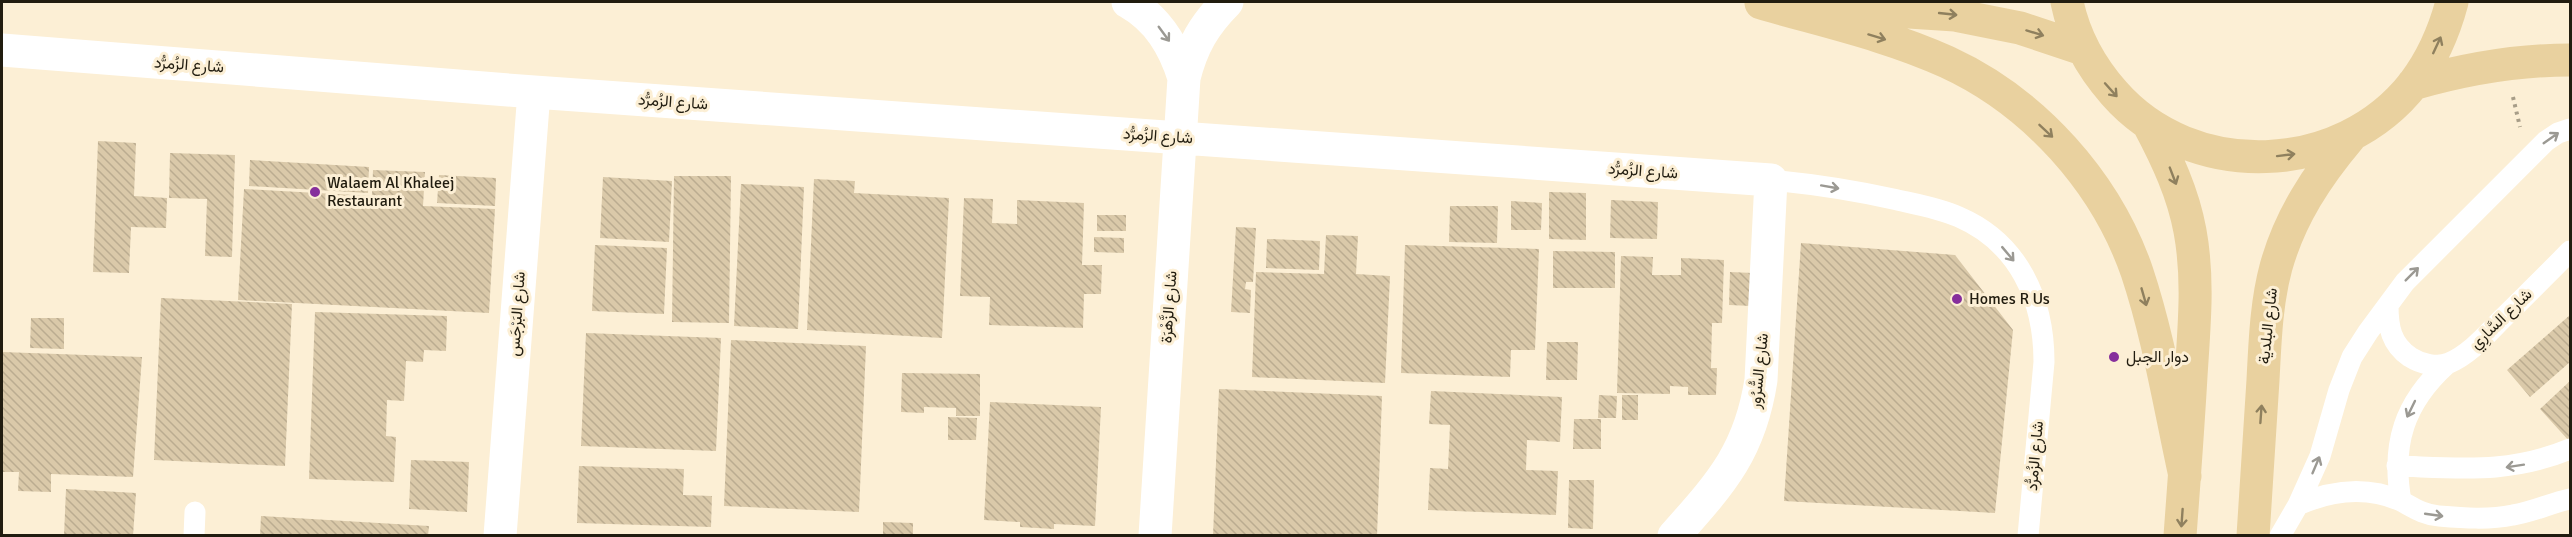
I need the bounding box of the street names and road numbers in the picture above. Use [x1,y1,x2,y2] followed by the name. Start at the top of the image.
[153,53,225,78] street label: شارع الزُمرُّد
[637,90,709,115] street label: شارع الزُمرُّد
[1122,124,1194,149] street label: شارع الزُمرُّد
[1607,159,1679,184] street label: شارع الزُمرُّد
[1156,270,1183,344] street label: شارع الزَّهْرَة
[504,271,531,357] street label: شارع البَرْجَس
[2466,285,2538,356] street label: شارع السَّارِي
[2254,287,2283,365] street label: شارع البلدية
[1745,332,1774,411] street label: شارع السُّرُور
[2022,420,2049,492] street label: شارع الزُمرُّد

